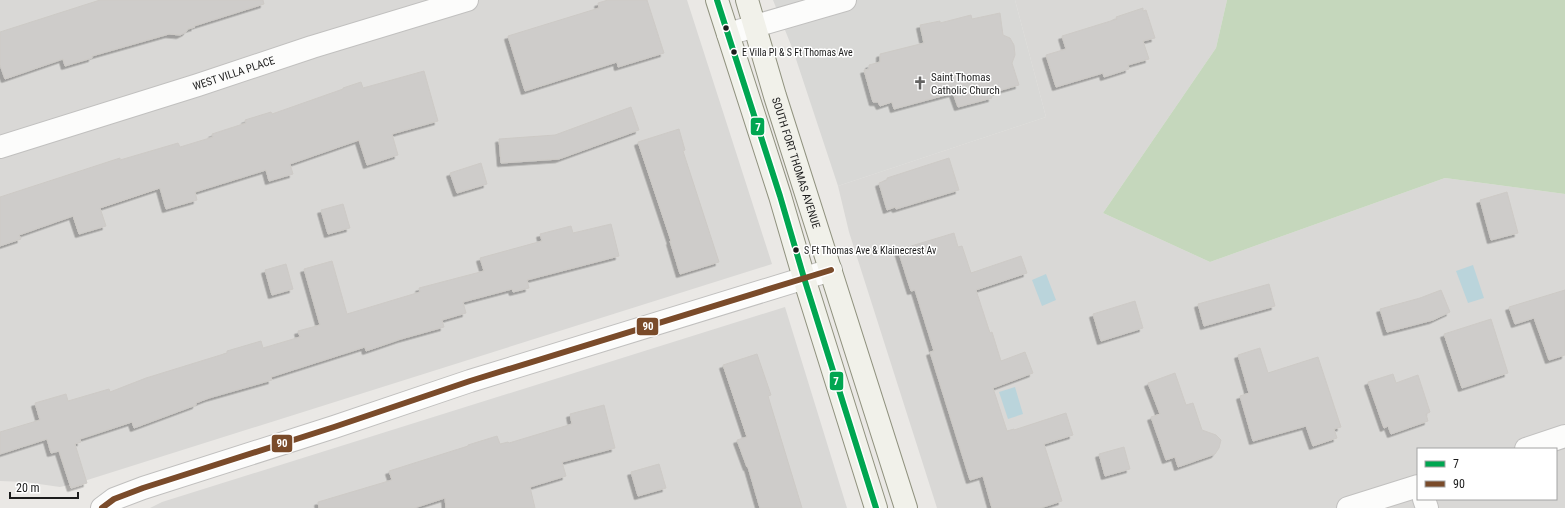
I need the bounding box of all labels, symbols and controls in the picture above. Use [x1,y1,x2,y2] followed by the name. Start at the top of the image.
[721,23,731,33] unlabelled marker
[729,47,739,57] marker: E Villa Pl & S Ft Thomas Ave
[742,47,853,58] place label: E Villa Pl & S Ft Thomas Ave
[191,54,277,93] street label: WEST VILLA PLACE
[931,71,1000,97] place label: Saint Thomas Catholic Church
[912,75,928,91] church icon: Saint Thomas Catholic Church
[769,96,823,231] street label: SOUTH FORT THOMAS AVENUE
[750,117,765,136] line badge: 7
[755,121,761,134] text: 7
[791,245,801,255] marker: S Ft Thomas Ave & Klainecrest Av
[804,245,937,256] place label: S Ft Thomas Ave & Klainecrest Av
[636,317,659,336] line badge: 90
[642,320,654,333] text: 90
[829,371,844,391] line badge: 7
[833,375,839,388] text: 7
[271,434,293,453] line badge: 90
[276,437,288,450] text: 90
[1417,448,1557,500] legend
[1453,457,1459,471] text: 7
[10,474,78,500] scale bar
[1453,477,1465,491] text: 90
[16,481,40,495] text: 20 m

